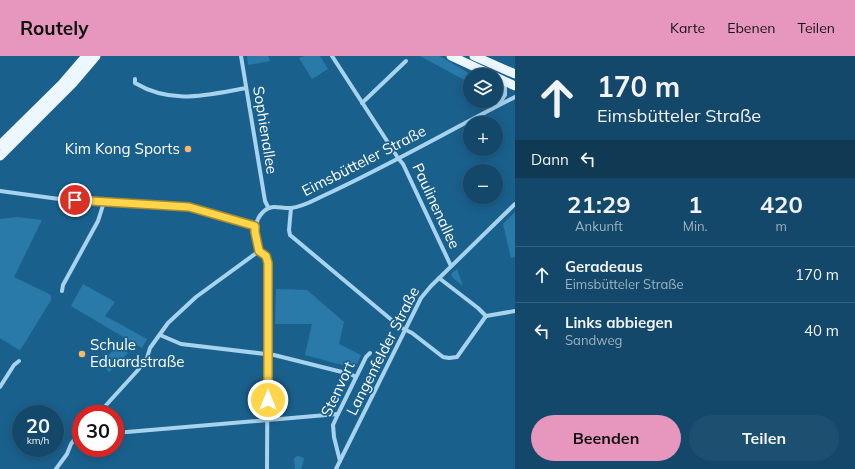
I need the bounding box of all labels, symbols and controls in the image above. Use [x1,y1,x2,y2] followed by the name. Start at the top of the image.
[20,16,88,40] text: Routely
[670,19,705,37] text: Karte
[727,19,776,37] text: Ebenen
[798,19,835,37] text: Teilen
[463,68,503,204] map controls
[463,68,503,108] button: layers
[597,69,680,104] text: 170 m
[531,72,583,124] icon: ahead
[249,85,282,175] street label: Sophienallee
[597,104,761,127] text: Eimsbütteler Straße
[463,116,503,156] button: +
[299,121,429,200] street label: Eimsbütteler Straße
[65,139,180,158] place label: Kim Kong Sports
[183,144,193,154] marker: Kim Kong Sports
[577,148,599,170] icon: left
[531,150,569,169] text: Dann
[408,160,465,252] street label: Paulinenallee
[463,164,503,204] button: −
[58,183,92,217] pin
[64,189,86,211] icon: arrive
[567,189,631,219] text: 21:29
[688,189,702,219] text: 1
[760,189,803,219] text: 420
[575,218,623,234] text: Ankunft
[683,218,708,234] text: Min.
[776,218,787,234] text: m
[565,257,643,276] text: Geradeaus
[531,264,553,286] icon: ahead
[795,265,839,284] text: 170 m
[565,276,684,292] text: Eimsbütteler Straße
[342,283,423,418] street label: Langenfelder Straße
[565,313,673,332] text: Links abbiegen
[531,320,553,342] icon: left
[804,321,839,340] text: 40 m
[565,332,622,348] text: Sandweg
[90,335,184,371] place label: Schule Eduardstraße
[77,349,87,359] marker: Schule Eduardstraße
[316,358,359,419] street label: Stenvort
[247,379,289,421] position arrow
[72,405,124,457] speed limit sign: 30
[26,413,50,438] text: 20
[531,415,681,461] button: Beenden
[689,415,839,461] button: Teilen
[27,434,49,447] text: km/h

